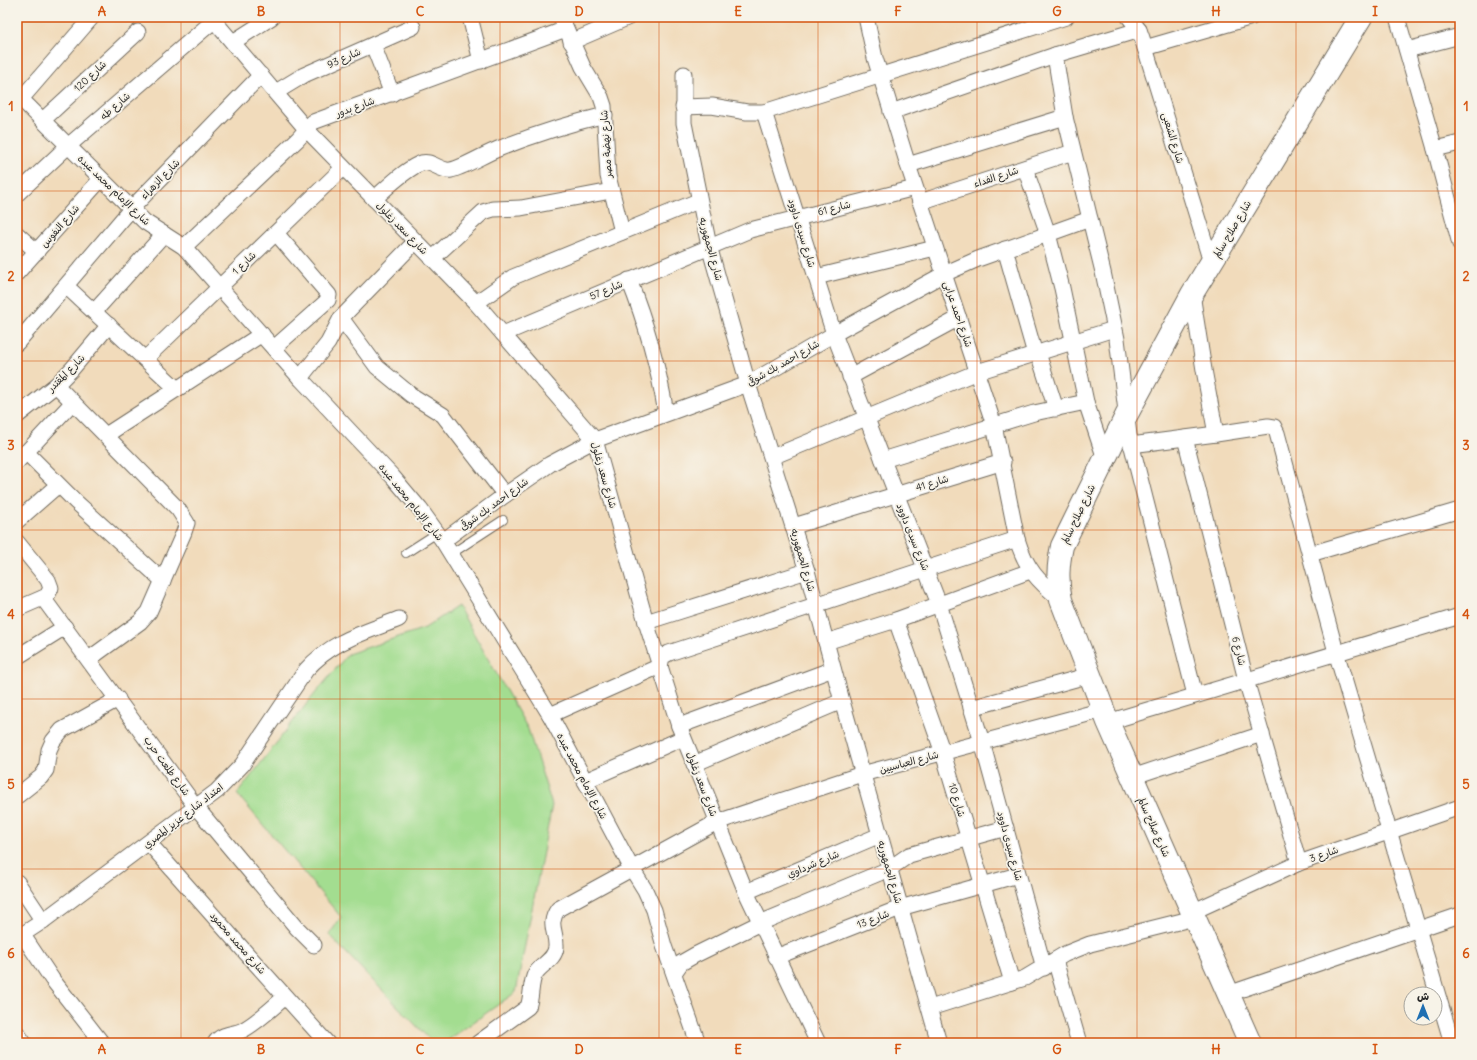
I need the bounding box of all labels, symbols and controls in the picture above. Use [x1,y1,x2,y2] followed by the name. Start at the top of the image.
[98,3,107,20] text: A
[257,3,266,20] text: B
[416,3,425,20] text: C
[574,3,584,20] text: D
[734,3,742,20] text: E
[894,3,902,20] text: F
[1052,3,1062,20] text: G
[1211,3,1221,20] text: H
[1372,3,1378,20] text: I
[325,45,363,72] street label: شارع 93
[71,57,110,95] street label: شارع 120
[97,89,134,123] street label: شارع طه
[333,94,377,121] street label: شارع بدور
[8,98,14,115] text: 1
[1463,98,1469,115] text: 1
[597,109,616,179] street label: شارع نهضة مصر
[1158,111,1187,166] street label: شارع الشعبى
[74,152,153,229] street label: شارع الإمام محمد عبده
[138,156,183,203] street label: شارع الزهراء
[972,164,1021,191] street label: شارع الفداء
[784,197,819,270] street label: شارع سيدى داوود
[816,198,852,219] street label: شارع 61
[1210,198,1255,261] street label: شارع صلاح سالم
[373,199,431,258] street label: شارع سعد زغلول
[38,202,83,251] street label: شارع النفوس
[695,216,726,283] street label: شارع الجمهوريه
[229,248,259,278] street label: شارع 1
[7,268,15,285] text: 2
[1462,268,1470,285] text: 2
[587,277,625,304] street label: شارع 57
[940,279,976,349] street label: شارع احمد عرابى
[744,337,822,390] street label: شارع احمد بك شوقى
[44,351,89,396] street label: شارع المقتدر
[7,437,15,454] text: 3
[1462,437,1470,454] text: 3
[587,440,620,510] street label: شارع سعد زغلول
[375,461,446,544] street label: شارع الإمام محمد عبده
[914,472,951,495] street label: شارع 41
[457,475,532,534] street label: شارع احمد بك شوقى
[1058,482,1099,546] street label: شارع صلاح سالم
[893,501,933,573] street label: شارع سيدى داوود
[787,527,818,594] street label: شارع الجمهوريه
[7,606,15,623] text: 4
[1462,606,1470,623] text: 4
[1228,635,1249,668] street label: شارع 6
[553,731,610,822] street label: شارع الإمام محمد عبده
[140,734,193,799] street label: شارع طلعت حرب
[878,748,940,777] street label: شارع العباسيين
[683,750,720,819] street label: شارع سعد زغلول
[7,776,15,793] text: 5
[1462,776,1470,793] text: 5
[140,781,227,853] street label: امتداد شارع عزيز المصري
[945,782,968,819] street label: شارع 10
[1134,795,1173,860] street label: شارع صلاح سالم
[993,810,1026,883] street label: شارع سيدى داوود
[874,839,905,906] street label: شارع الجمهوريه
[1308,843,1341,866] street label: شارع 3
[785,847,842,883] street label: شارع شرداوي
[855,907,892,932] street label: شارع 13
[207,909,269,978] street label: شارع محمد محمود
[7,945,15,962] text: 6
[1462,945,1470,962] text: 6
[1403,986,1443,1026] north arrow
[1417,989,1429,1003] text: ش
[98,1041,107,1058] text: A
[257,1041,266,1058] text: B
[416,1041,425,1058] text: C
[574,1041,584,1058] text: D
[734,1041,742,1058] text: E
[894,1041,902,1058] text: F
[1052,1041,1062,1058] text: G
[1211,1041,1221,1058] text: H
[1372,1041,1378,1058] text: I

